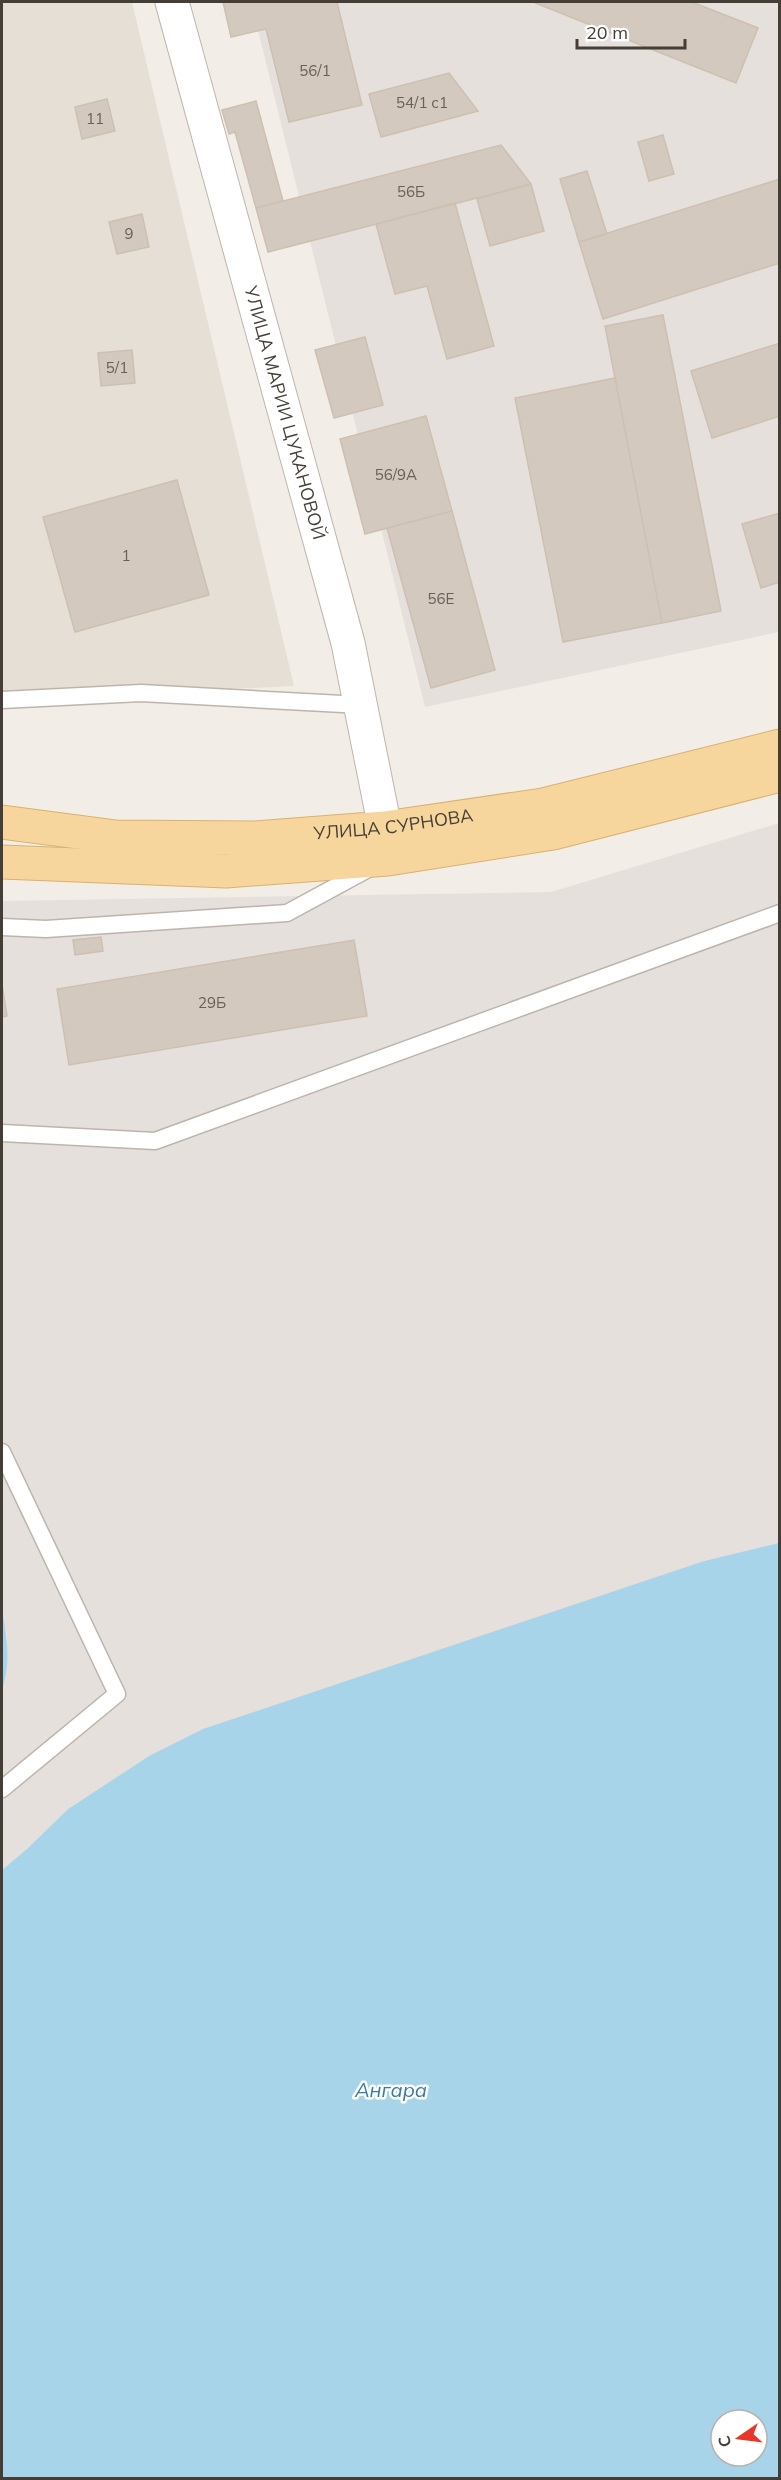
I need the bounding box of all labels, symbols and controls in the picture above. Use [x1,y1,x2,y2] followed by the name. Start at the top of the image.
[577,12,685,50] scale bar
[586,21,628,44] text: 20 m
[299,61,331,80] house number: 56/1
[396,93,448,112] house number: 54/1 с1
[86,109,104,128] house number: 11
[397,182,425,201] house number: 56Б
[124,224,134,243] house number: 9
[239,282,331,542] street label: УЛИЦА МАРИИ ЦУКАНОВОЙ
[106,358,128,377] house number: 5/1
[375,465,417,484] house number: 56/9А
[121,546,131,565] house number: 1
[428,589,455,608] house number: 56Е
[312,803,475,844] street label: УЛИЦА СУРНОВА
[198,993,226,1012] house number: 29Б
[354,2077,427,2102] water label: Ангара
[709,2408,769,2468] north arrow
[713,2434,735,2449] text: С

